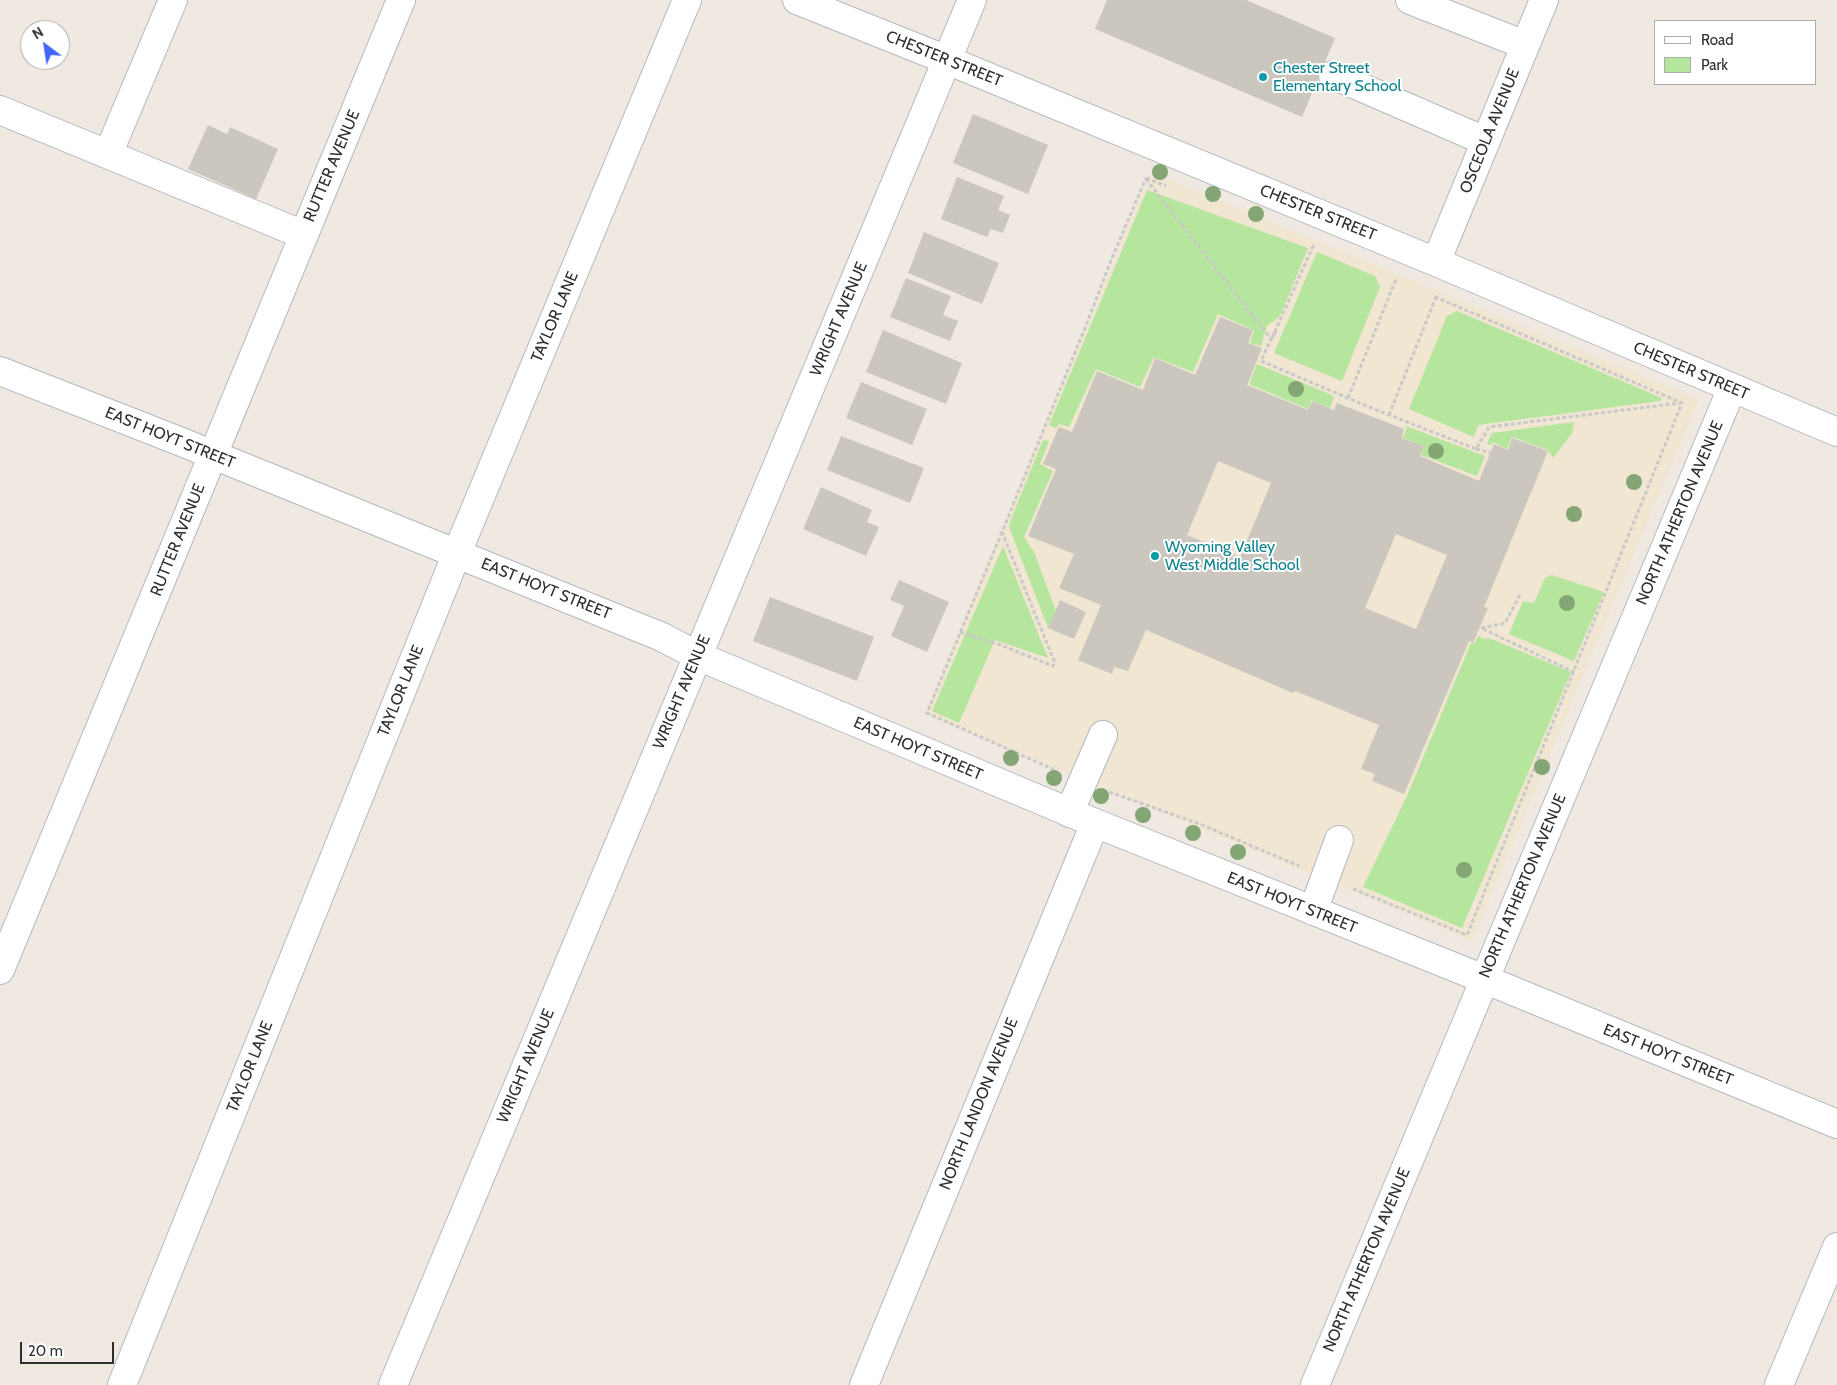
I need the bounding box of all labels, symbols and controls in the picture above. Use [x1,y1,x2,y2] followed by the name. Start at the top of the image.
[20,20,70,70] north arrow
[1654,20,1817,85] legend
[29,23,47,43] text: N
[883,27,1005,91] street label: CHESTER STREET
[1701,31,1734,49] text: Road
[1701,56,1728,74] text: Park
[1273,58,1401,96] place label: Chester Street Elementary School
[1456,66,1524,196] street label: OSCEOLA AVENUE
[1257,71,1269,83] marker: Chester Street Elementary School
[300,107,364,225] street label: RUTTER AVENUE
[1257,181,1379,245] street label: CHESTER STREET
[806,259,872,379] street label: WRIGHT AVENUE
[527,269,583,365] street label: TAYLOR LANE
[1630,338,1752,404] street label: CHESTER STREET
[102,403,238,473] street label: EAST HOYT STREET
[1632,418,1728,608] street label: NORTH ATHERTON AVENUE
[147,481,209,599] street label: RUTTER AVENUE
[1165,537,1299,575] place label: Wyoming Valley West Middle School
[1149,550,1161,562] marker: Wyoming Valley West Middle School
[478,554,614,624] street label: EAST HOYT STREET
[649,632,715,752] street label: WRIGHT AVENUE
[374,643,428,739] street label: TAYLOR LANE
[851,713,985,785] street label: EAST HOYT STREET
[1475,791,1571,981] street label: NORTH ATHERTON AVENUE
[1224,868,1360,938] street label: EAST HOYT STREET
[493,1006,559,1126] street label: WRIGHT AVENUE
[936,1015,1022,1193] street label: NORTH LANDON AVENUE
[223,1019,277,1115] street label: TAYLOR LANE
[1600,1020,1736,1090] street label: EAST HOYT STREET
[1319,1165,1415,1355] street label: NORTH ATHERTON AVENUE
[22,1332,116,1364] scale bar
[28,1342,63,1360] text: 20 m

